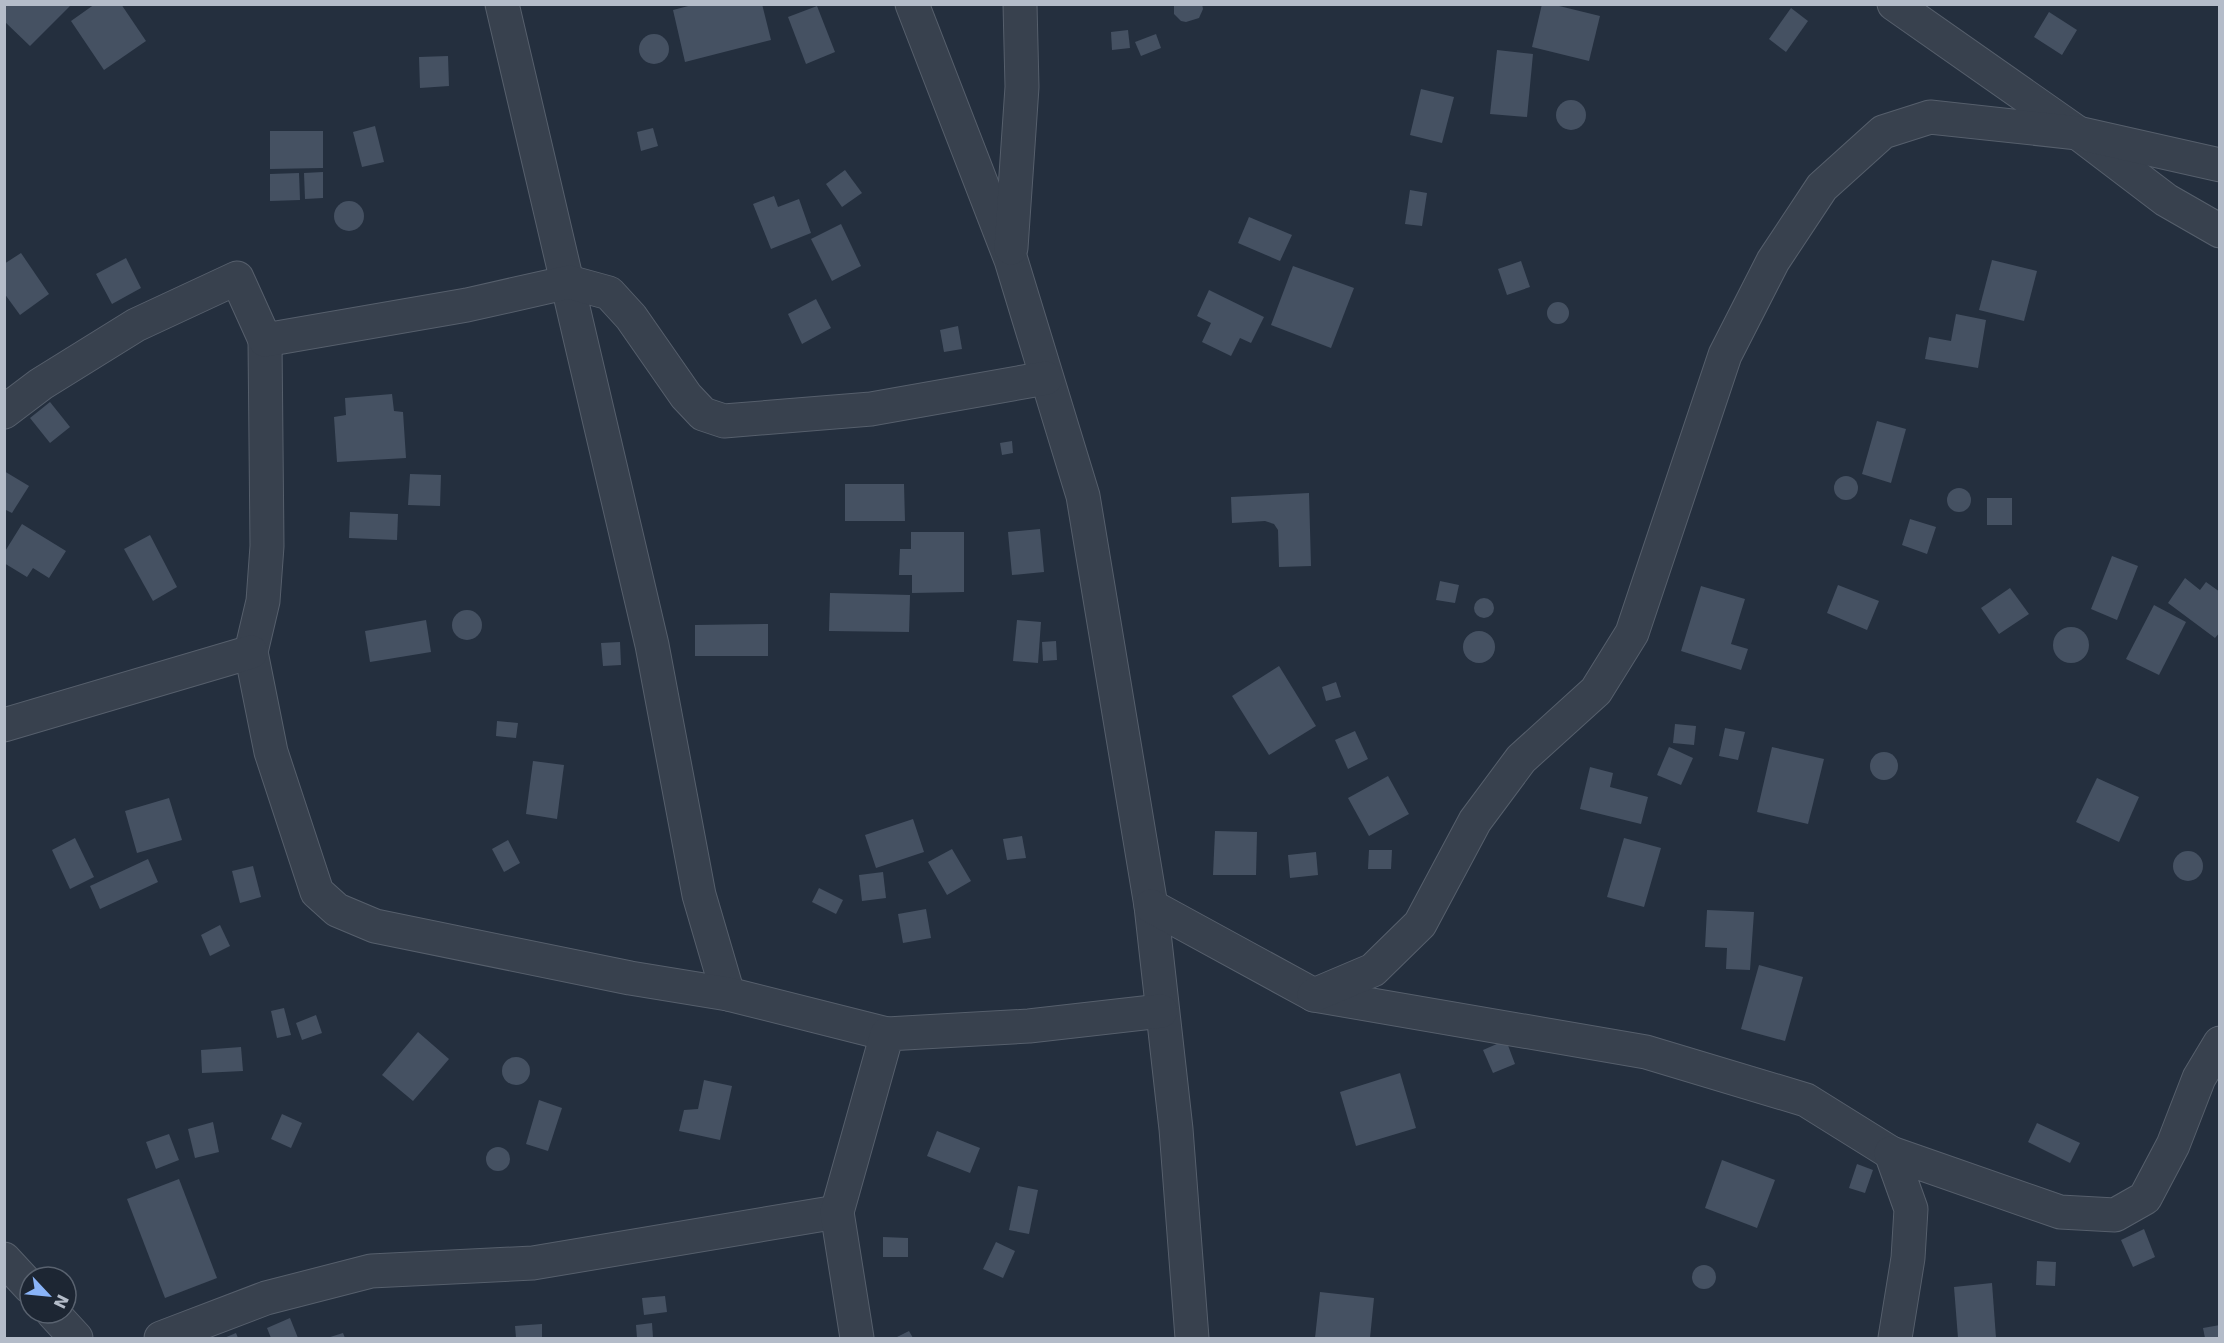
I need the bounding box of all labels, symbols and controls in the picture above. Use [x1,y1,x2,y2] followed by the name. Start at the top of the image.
[18,1265,78,1325] north arrow
[50,1291,73,1312] text: N

